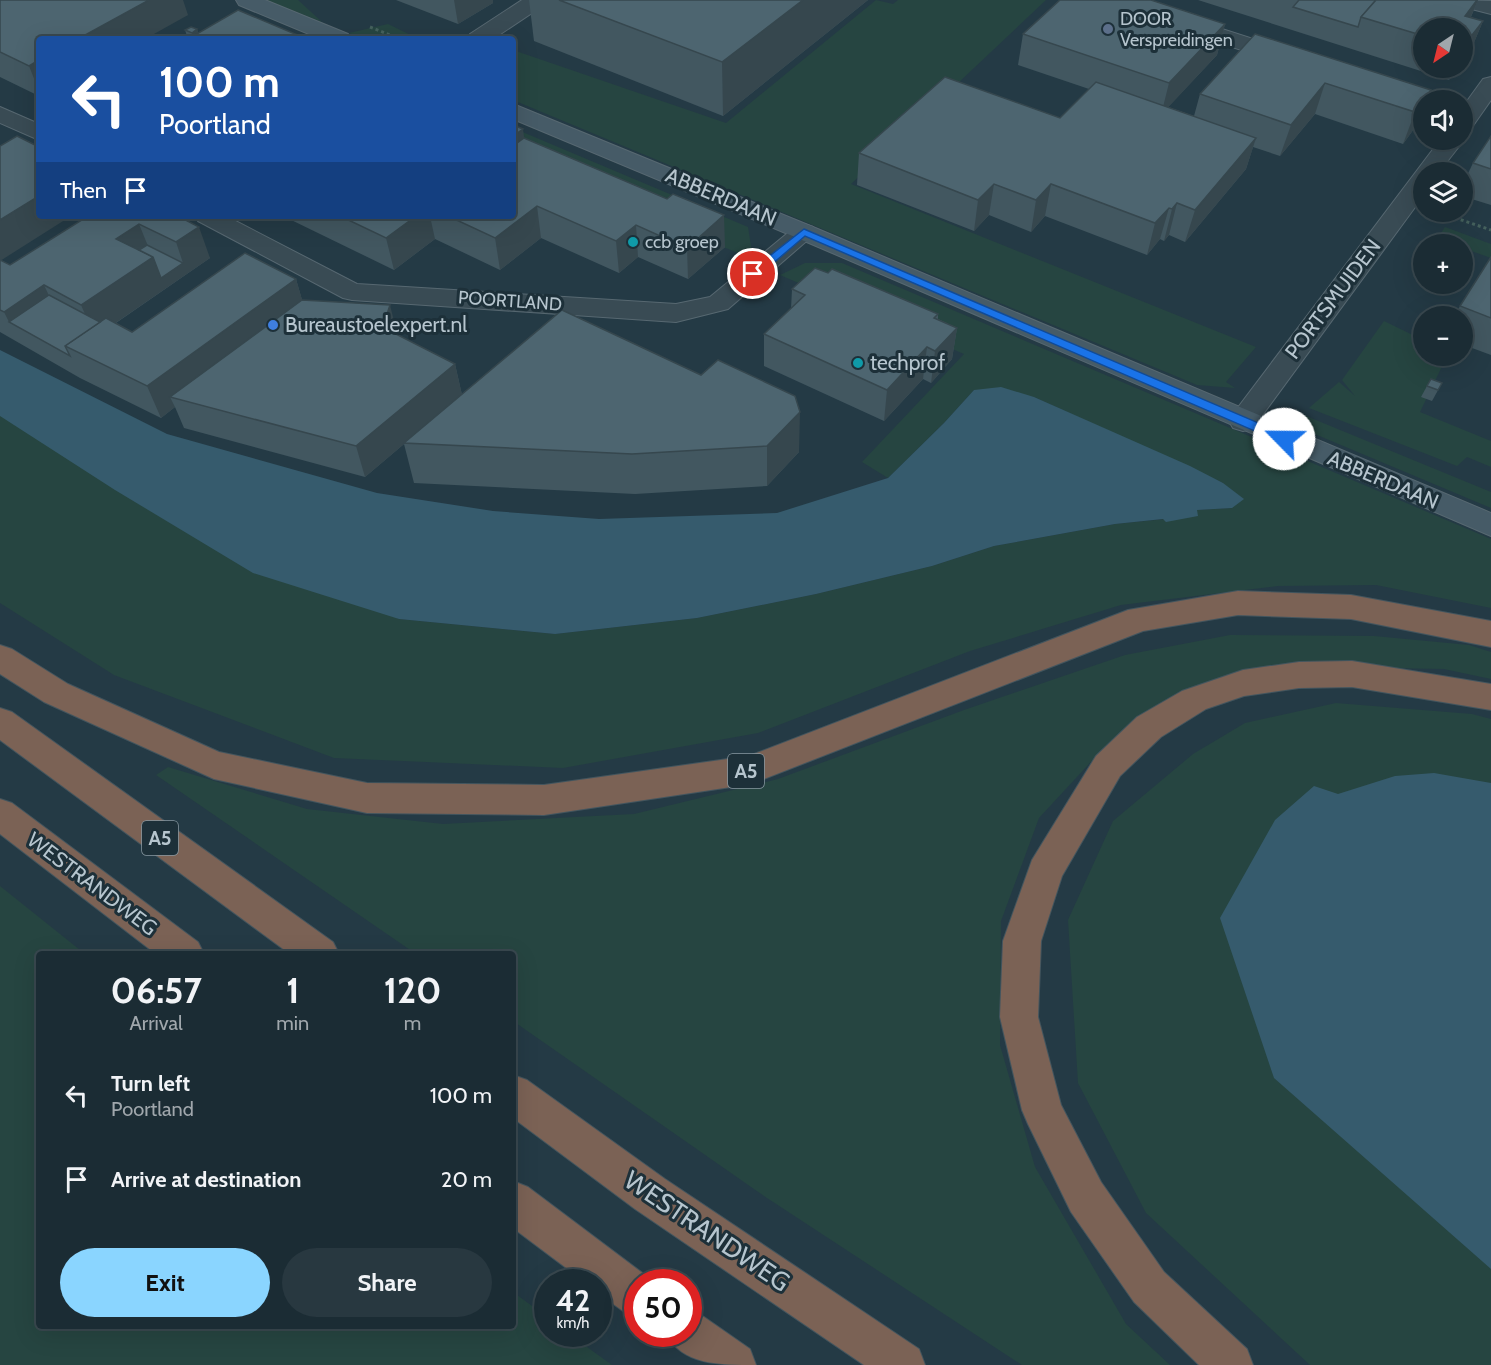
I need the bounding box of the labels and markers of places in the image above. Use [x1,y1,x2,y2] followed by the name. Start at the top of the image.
[1120,8,1233,51] place label: DOOR Verspreidingen
[1101,22,1115,36] marker: DOOR Verspreidingen
[645,231,719,253] place label: ccb groep
[626,235,640,249] marker: ccb groep
[727,248,778,299] pin
[285,312,467,337] place label: Bureaustoelexpert.nl
[266,318,280,332] marker: Bureaustoelexpert.nl
[870,350,945,375] place label: techprof
[851,356,865,370] marker: techprof

